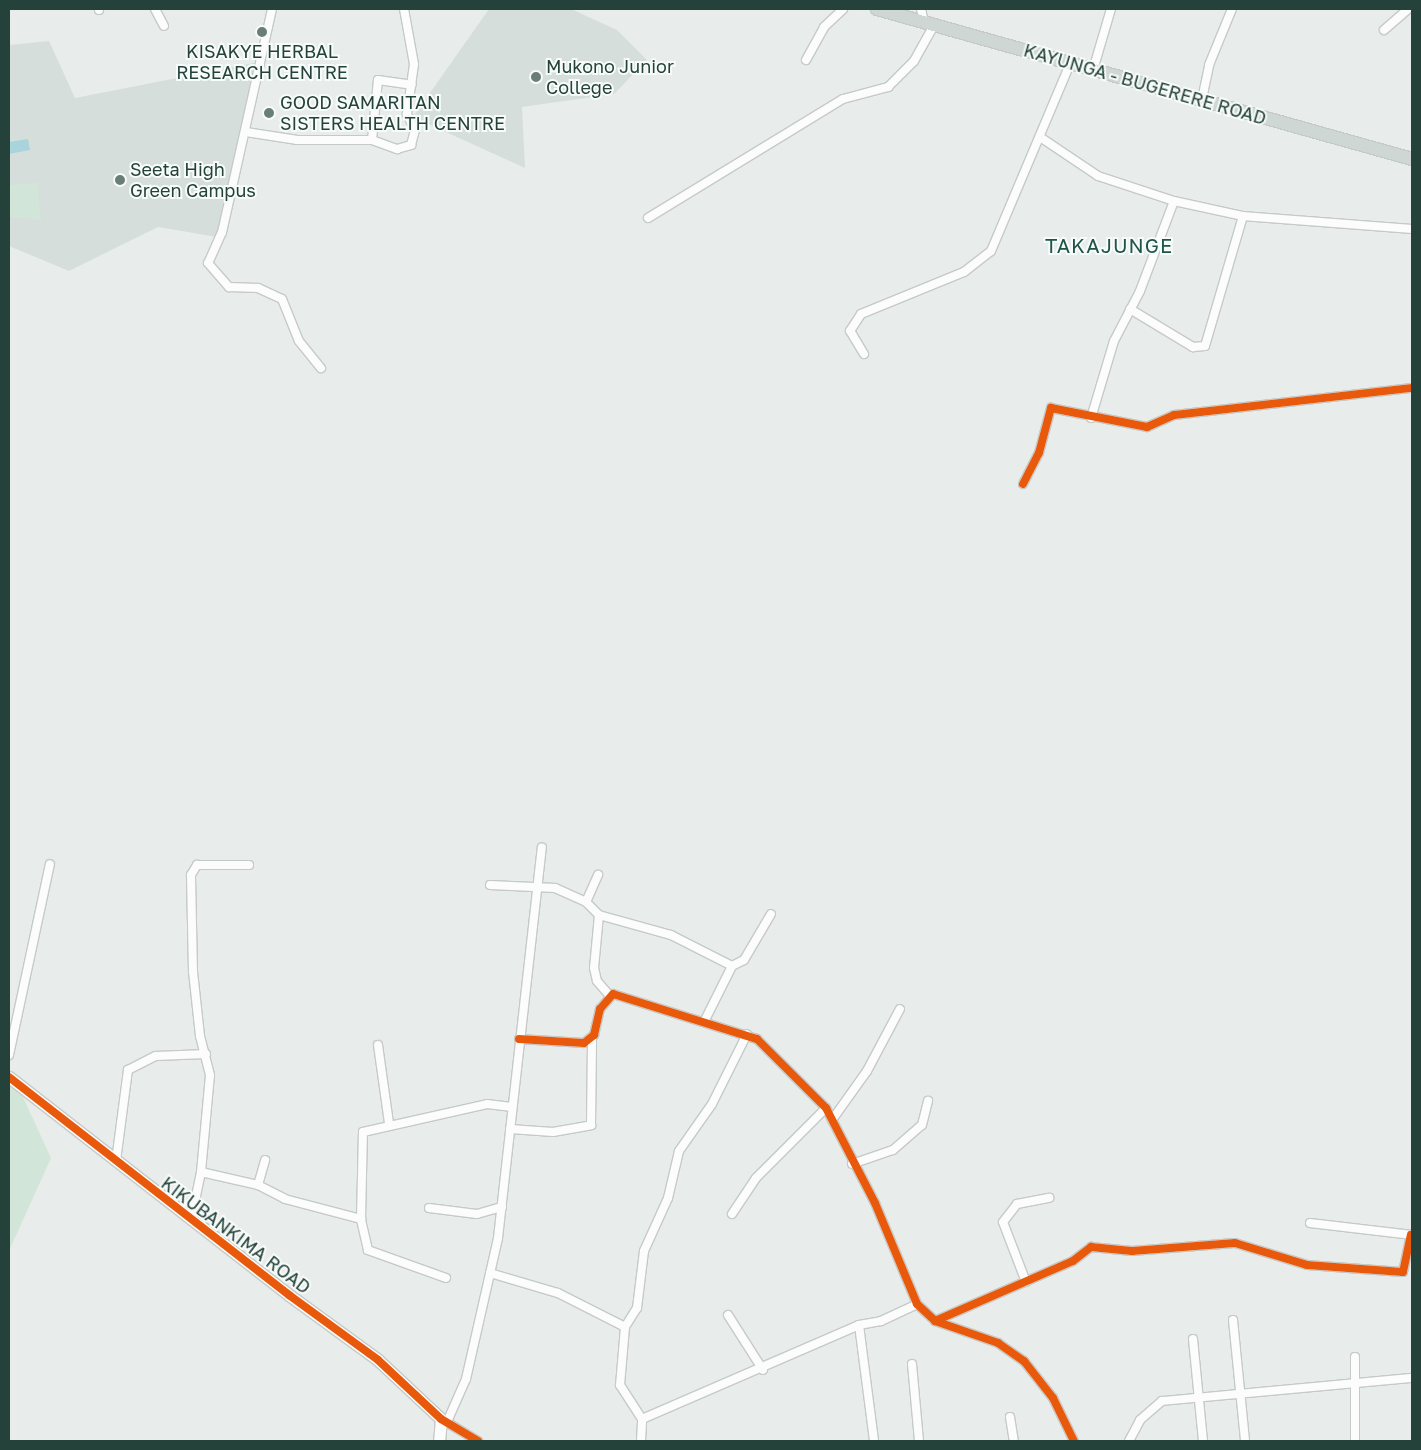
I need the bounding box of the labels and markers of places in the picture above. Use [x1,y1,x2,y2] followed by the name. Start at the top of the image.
[255,25,269,39] marker: KISAKYE HERBAL RESEARCH CENTRE
[176,41,348,84] place label: KISAKYE HERBAL RESEARCH CENTRE
[546,56,674,98] place label: Mukono Junior College
[530,71,542,83] marker: Mukono Junior College
[280,92,505,134] place label: GOOD SAMARITAN SISTERS HEALTH CENTRE
[262,106,276,120] marker: GOOD SAMARITAN SISTERS HEALTH CENTRE
[130,159,256,202] place label: Seeta High Green Campus
[114,174,126,186] marker: Seeta High Green Campus

